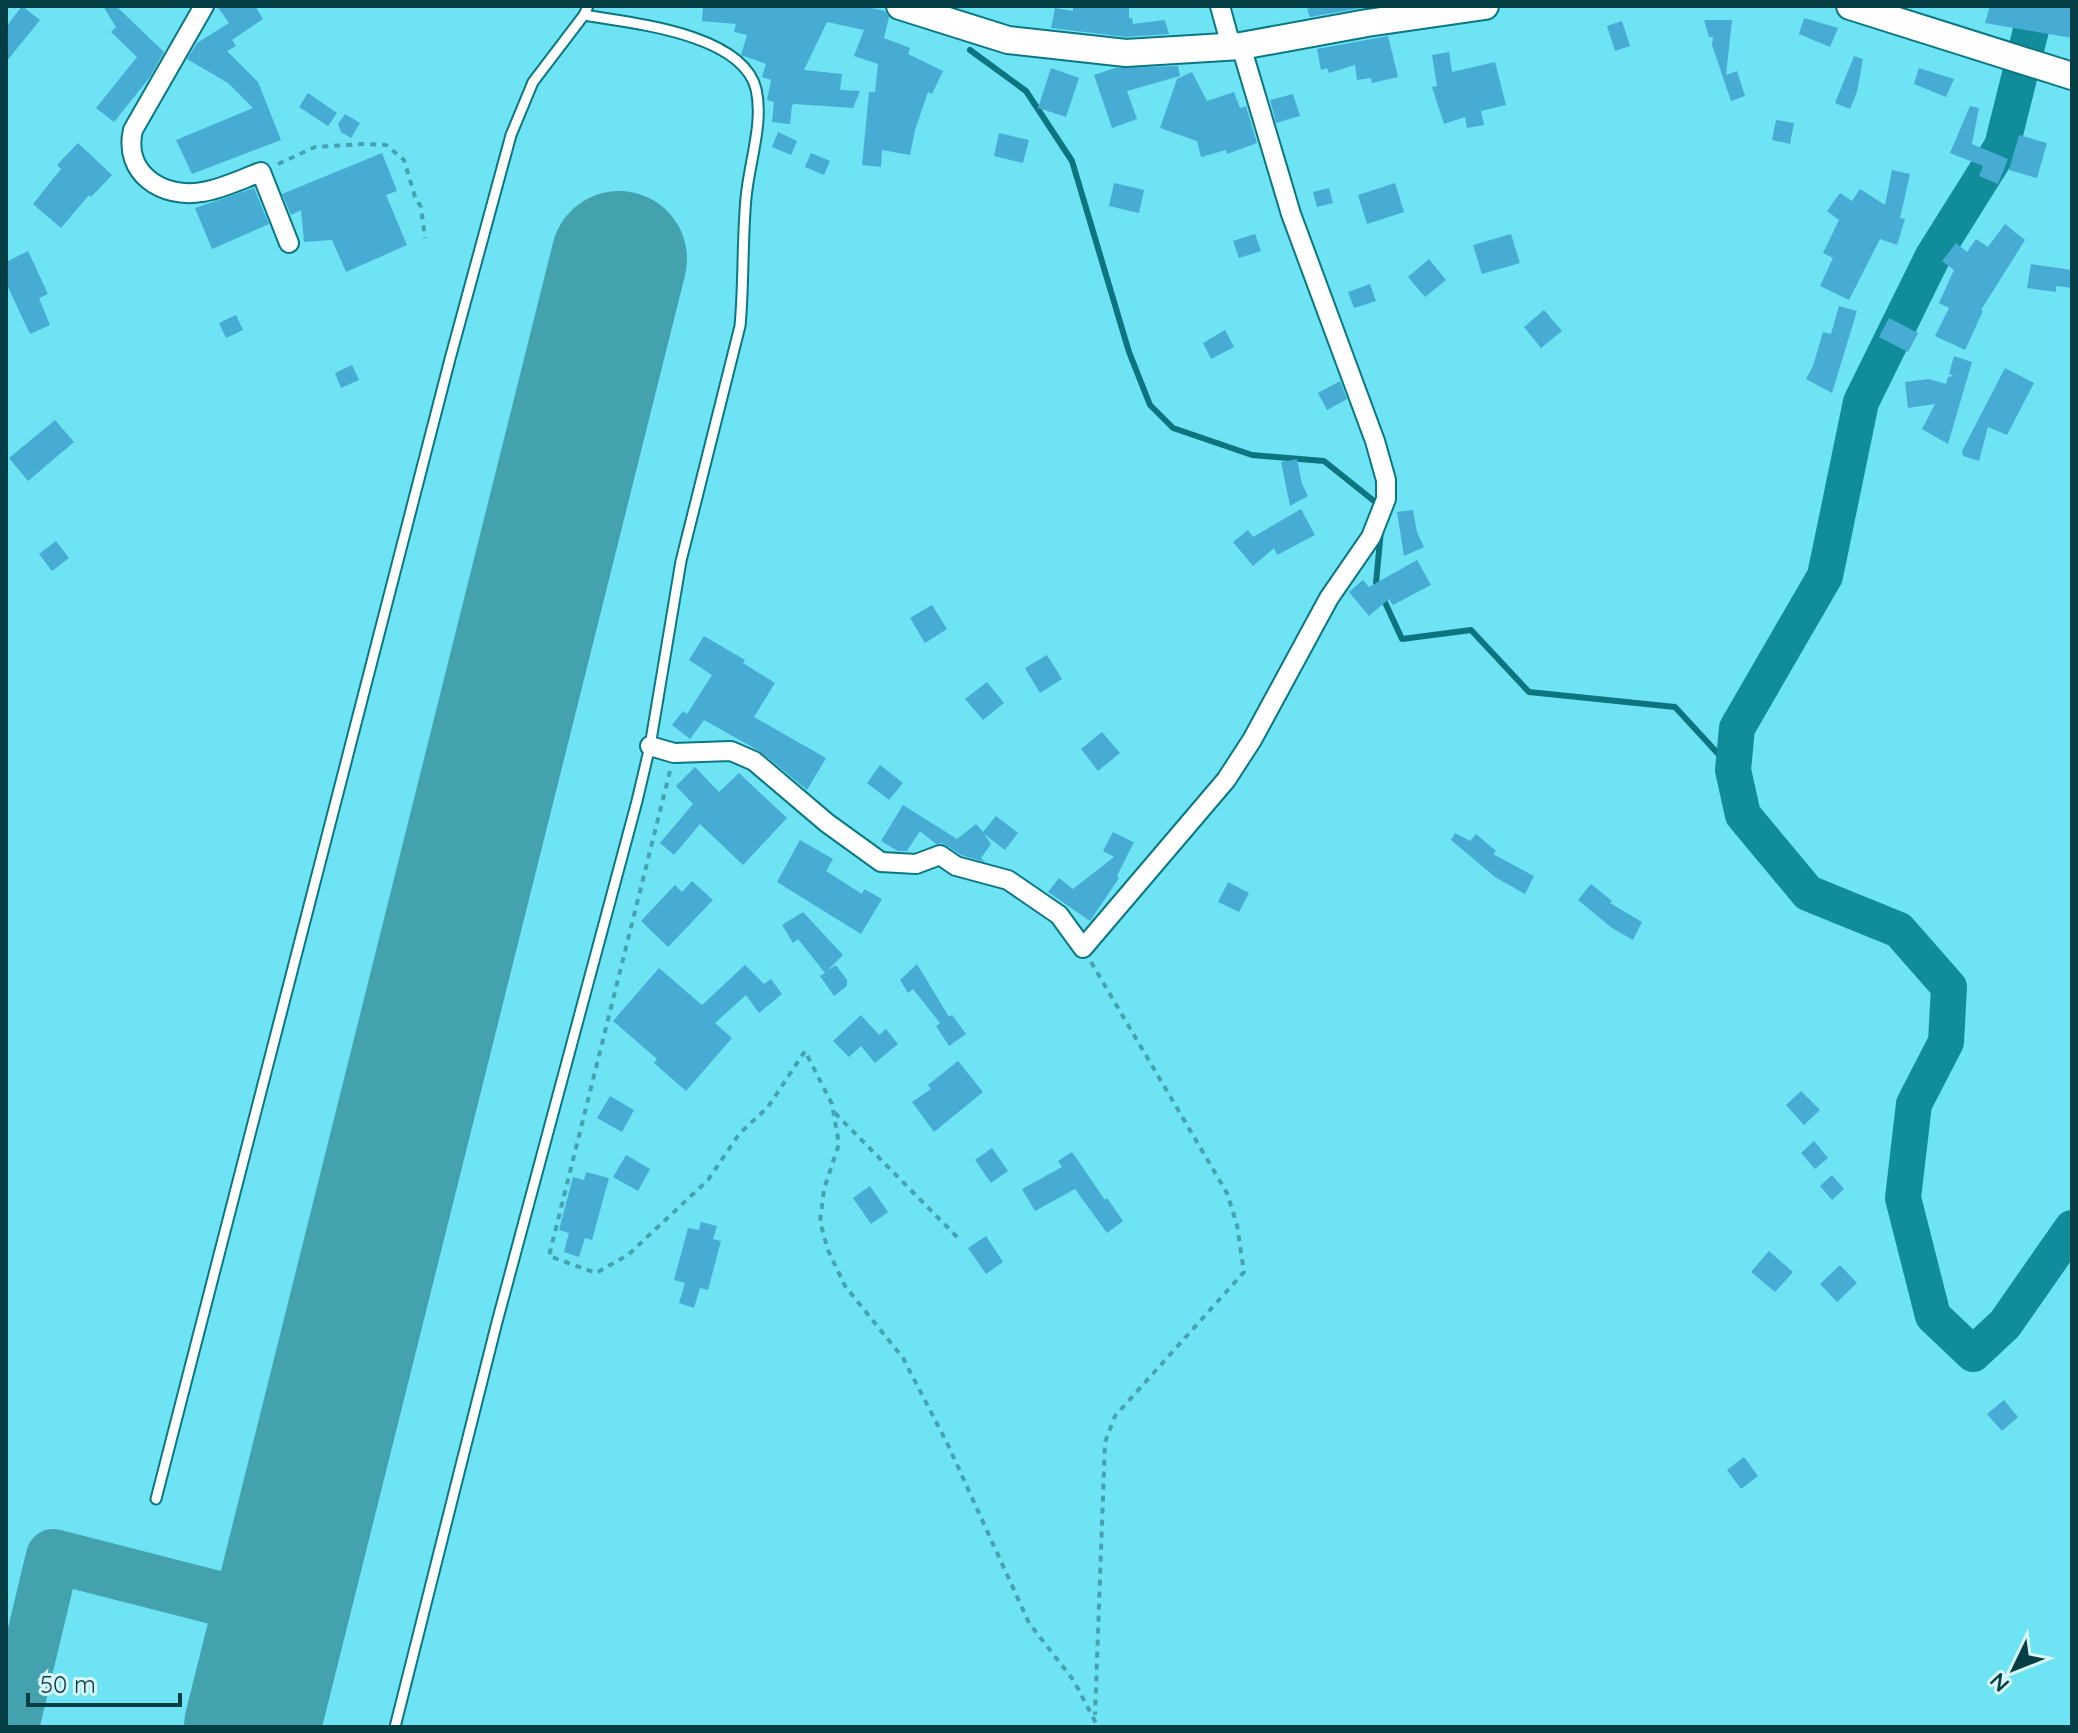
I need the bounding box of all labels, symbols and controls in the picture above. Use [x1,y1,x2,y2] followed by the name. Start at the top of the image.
[1974,1629,2054,1709] north arrow
[28,1657,180,1707] scale bar
[1984,1667,2015,1698] text: N
[40,1669,96,1699] text: 50 m

